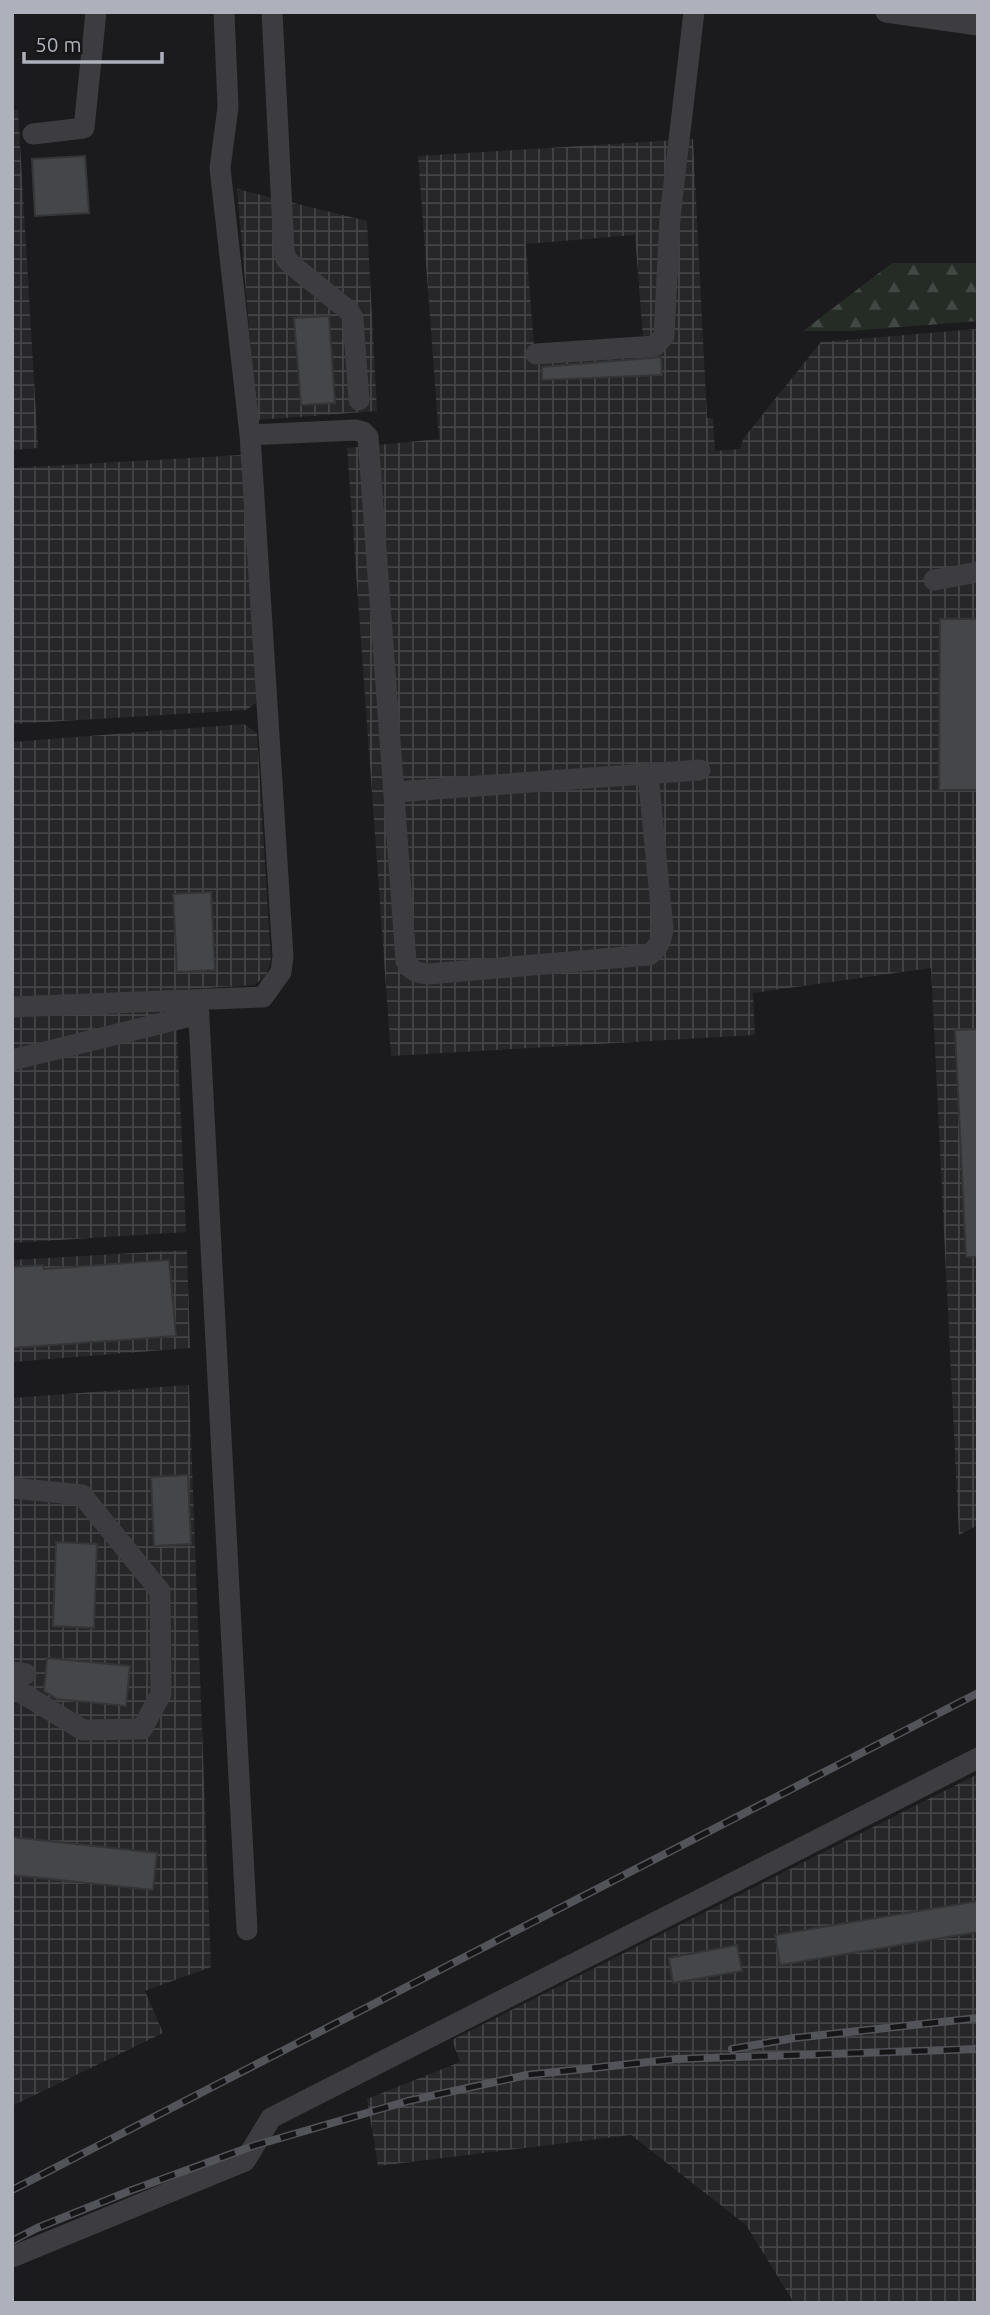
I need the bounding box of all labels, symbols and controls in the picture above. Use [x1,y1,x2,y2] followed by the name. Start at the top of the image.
[24,21,163,65] scale bar
[35,32,82,56] text: 50 m

